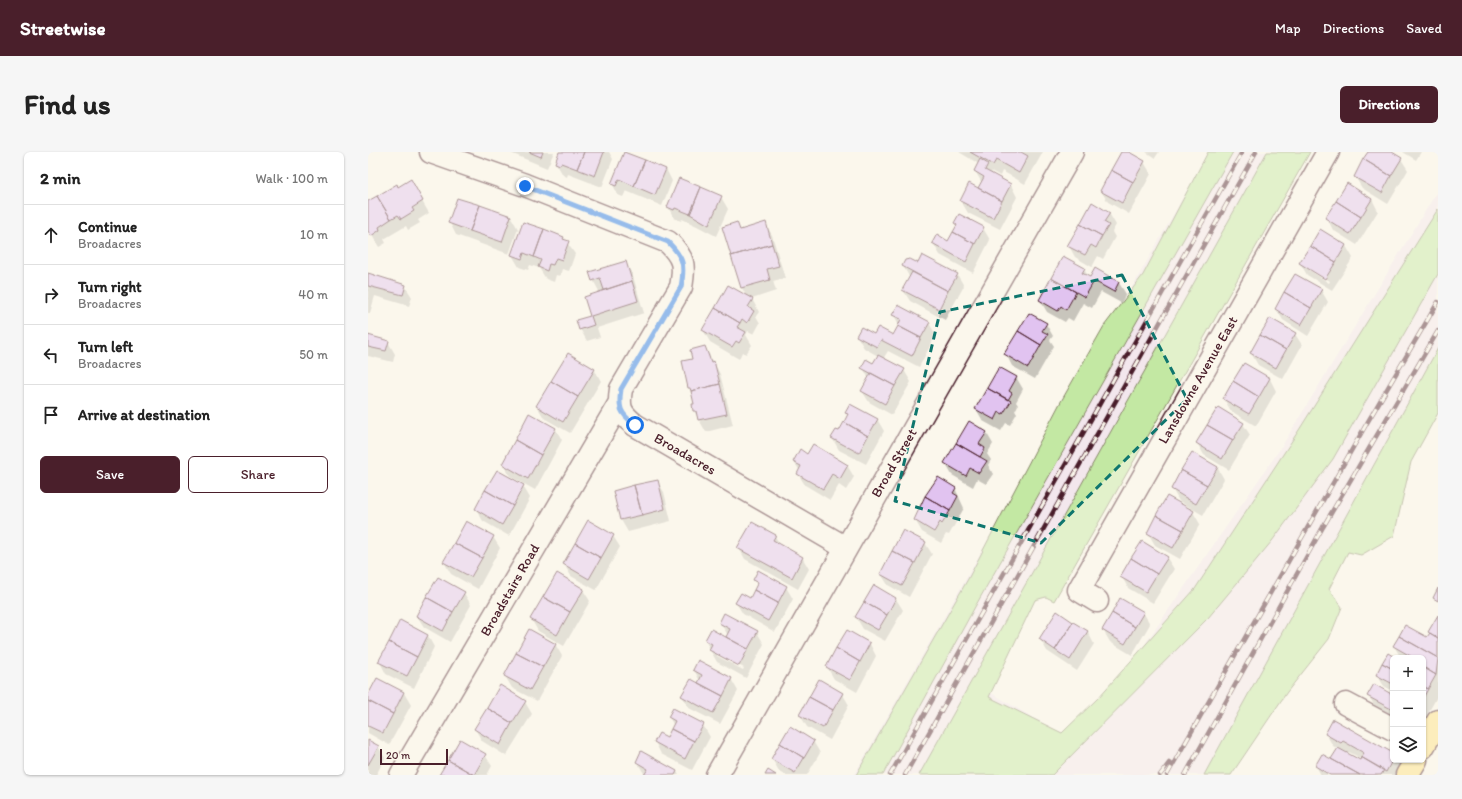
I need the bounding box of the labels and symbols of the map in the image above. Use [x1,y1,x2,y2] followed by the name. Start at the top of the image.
[516,177,534,195] route end
[1155,313,1241,447] street label: Lansdowne Avenue East
[626,416,644,434] route start
[867,426,921,500] street label: Broad Street
[651,430,719,478] street label: Broadacres
[477,541,543,639] street label: Broadstairs Road
[380,747,448,766] scale bar

